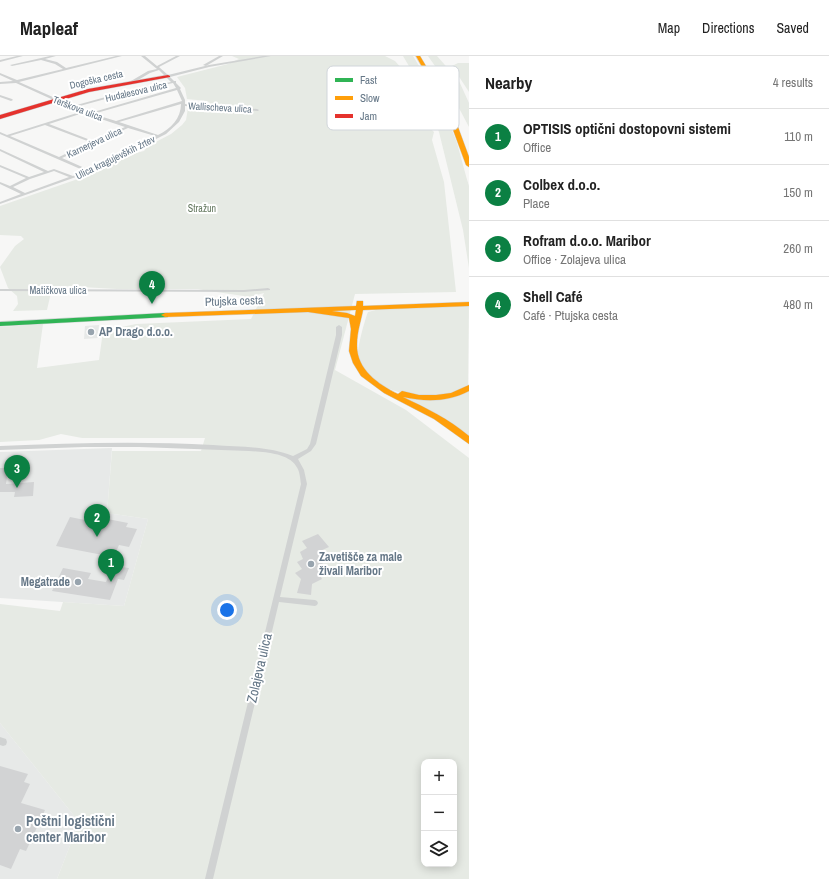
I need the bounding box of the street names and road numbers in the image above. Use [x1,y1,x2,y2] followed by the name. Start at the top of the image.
[68,67,124,92] street label: Dogoška cesta
[104,78,169,105] street label: Hudalesova ulica
[51,93,105,124] street label: Terškova ulica
[188,99,252,116] street label: Wallischeva ulica
[65,124,124,161] street label: Karnerjeva ulica
[73,132,158,182] street label: Ulica kragujevških žrtev
[30,284,87,297] street label: Matičkova ulica
[204,292,264,310] street label: Ptujska cesta
[242,631,276,705] street label: Zolajeva ulica

